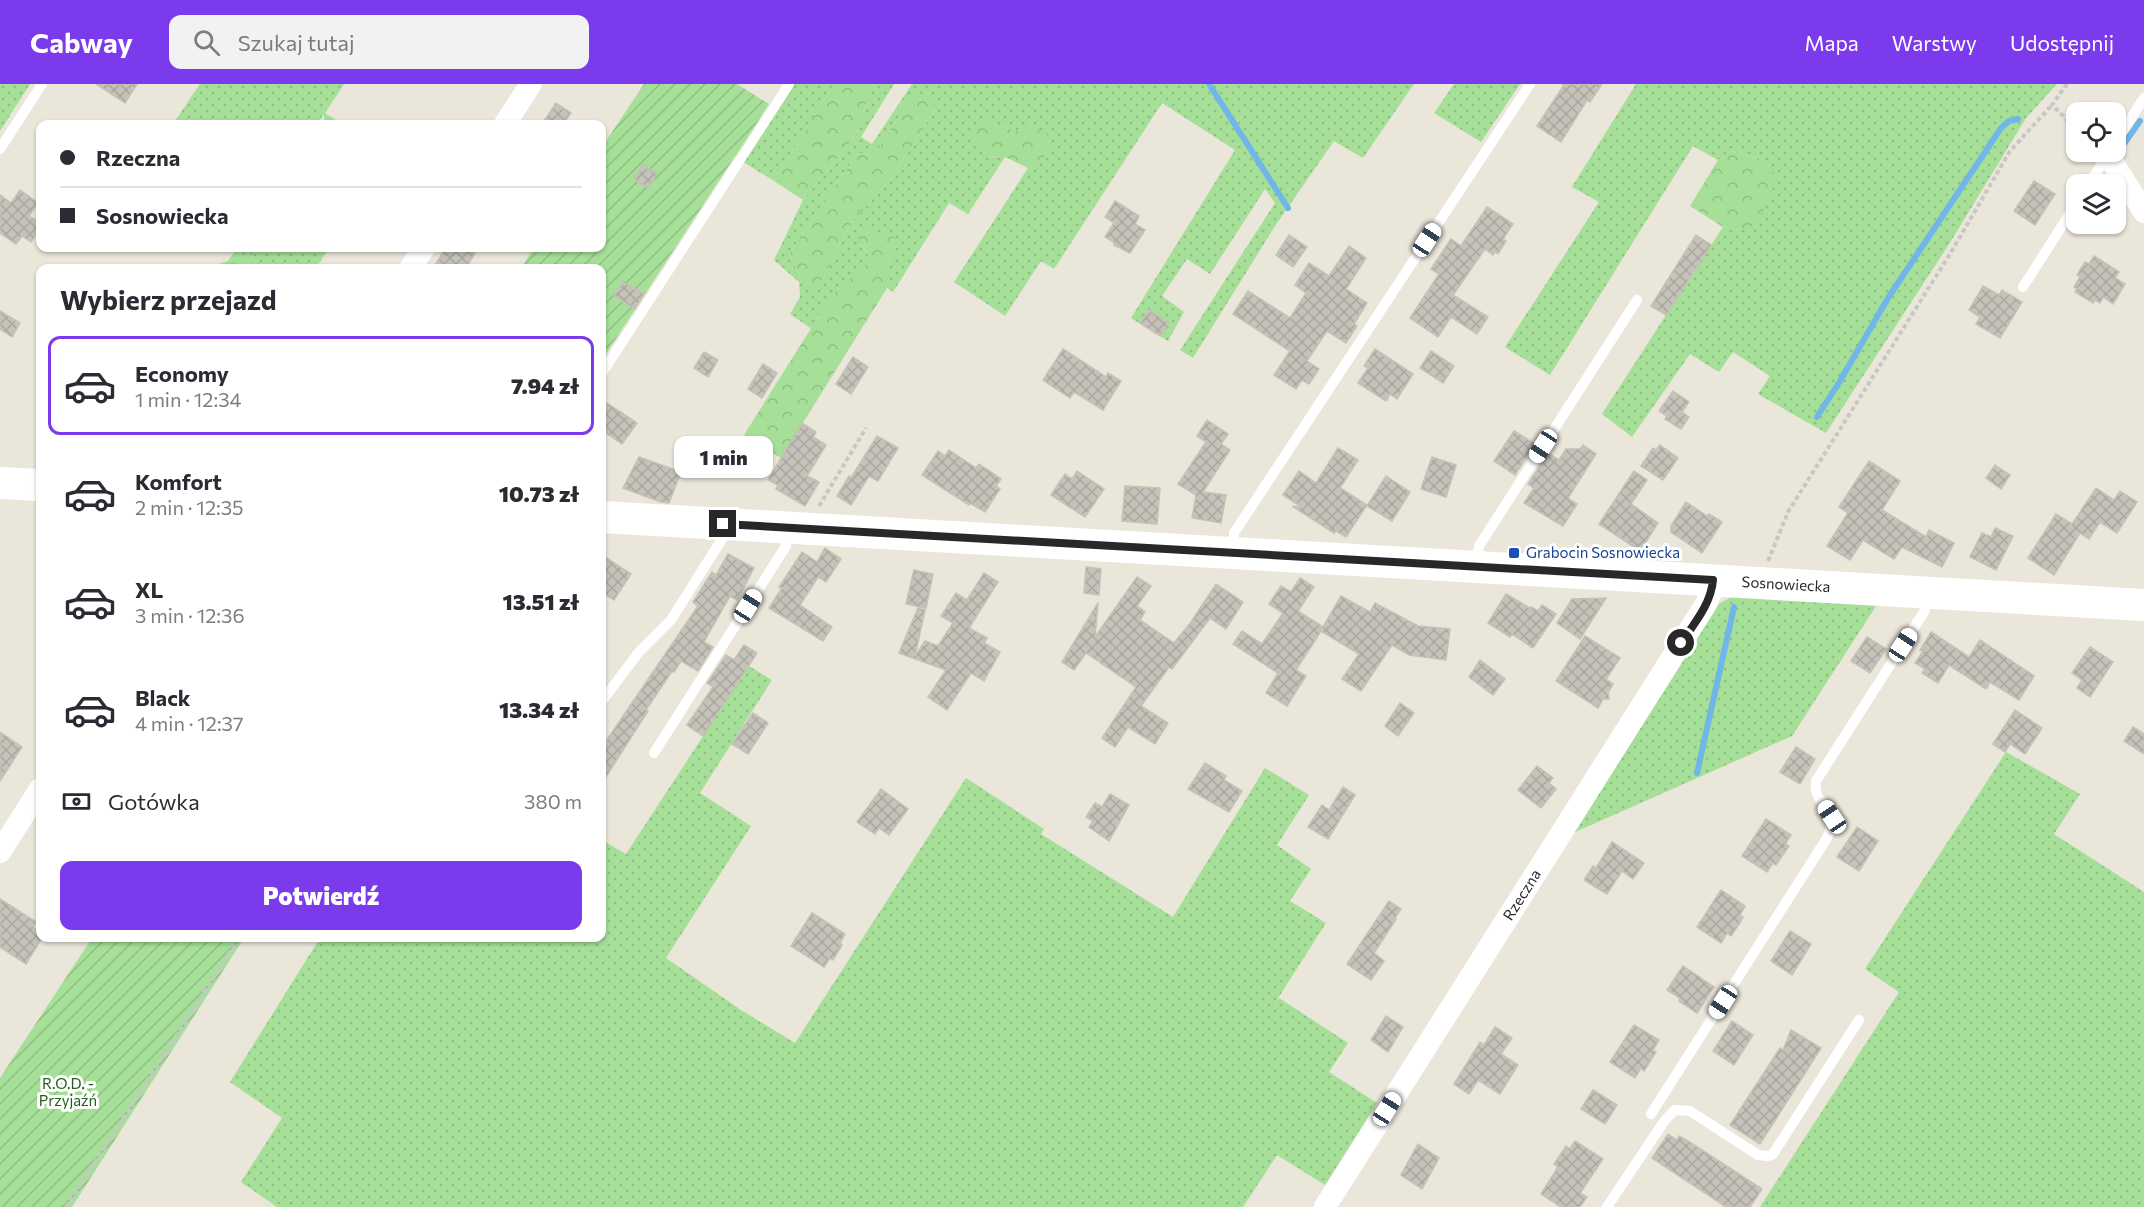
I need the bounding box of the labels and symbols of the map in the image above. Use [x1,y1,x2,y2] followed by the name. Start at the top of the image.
[1410,220,1444,260] car
[1526,426,1560,466] car
[674,437,772,479] callout: 1 min
[709,510,736,537] route end
[1526,543,1680,561] place label: Grabocin Sosnowiecka
[1507,546,1521,560] marker: Grabocin Sosnowiecka
[1741,572,1831,595] street label: Sosnowiecka
[731,586,765,626] car
[1886,625,1920,665] car
[1667,629,1694,656] route start
[1814,797,1850,837] car
[1498,866,1544,923] street label: Rzeczna
[1706,982,1740,1022] car
[39,1074,97,1109] park label: R.O.D. - Przyjaźń
[1370,1089,1404,1129] car

